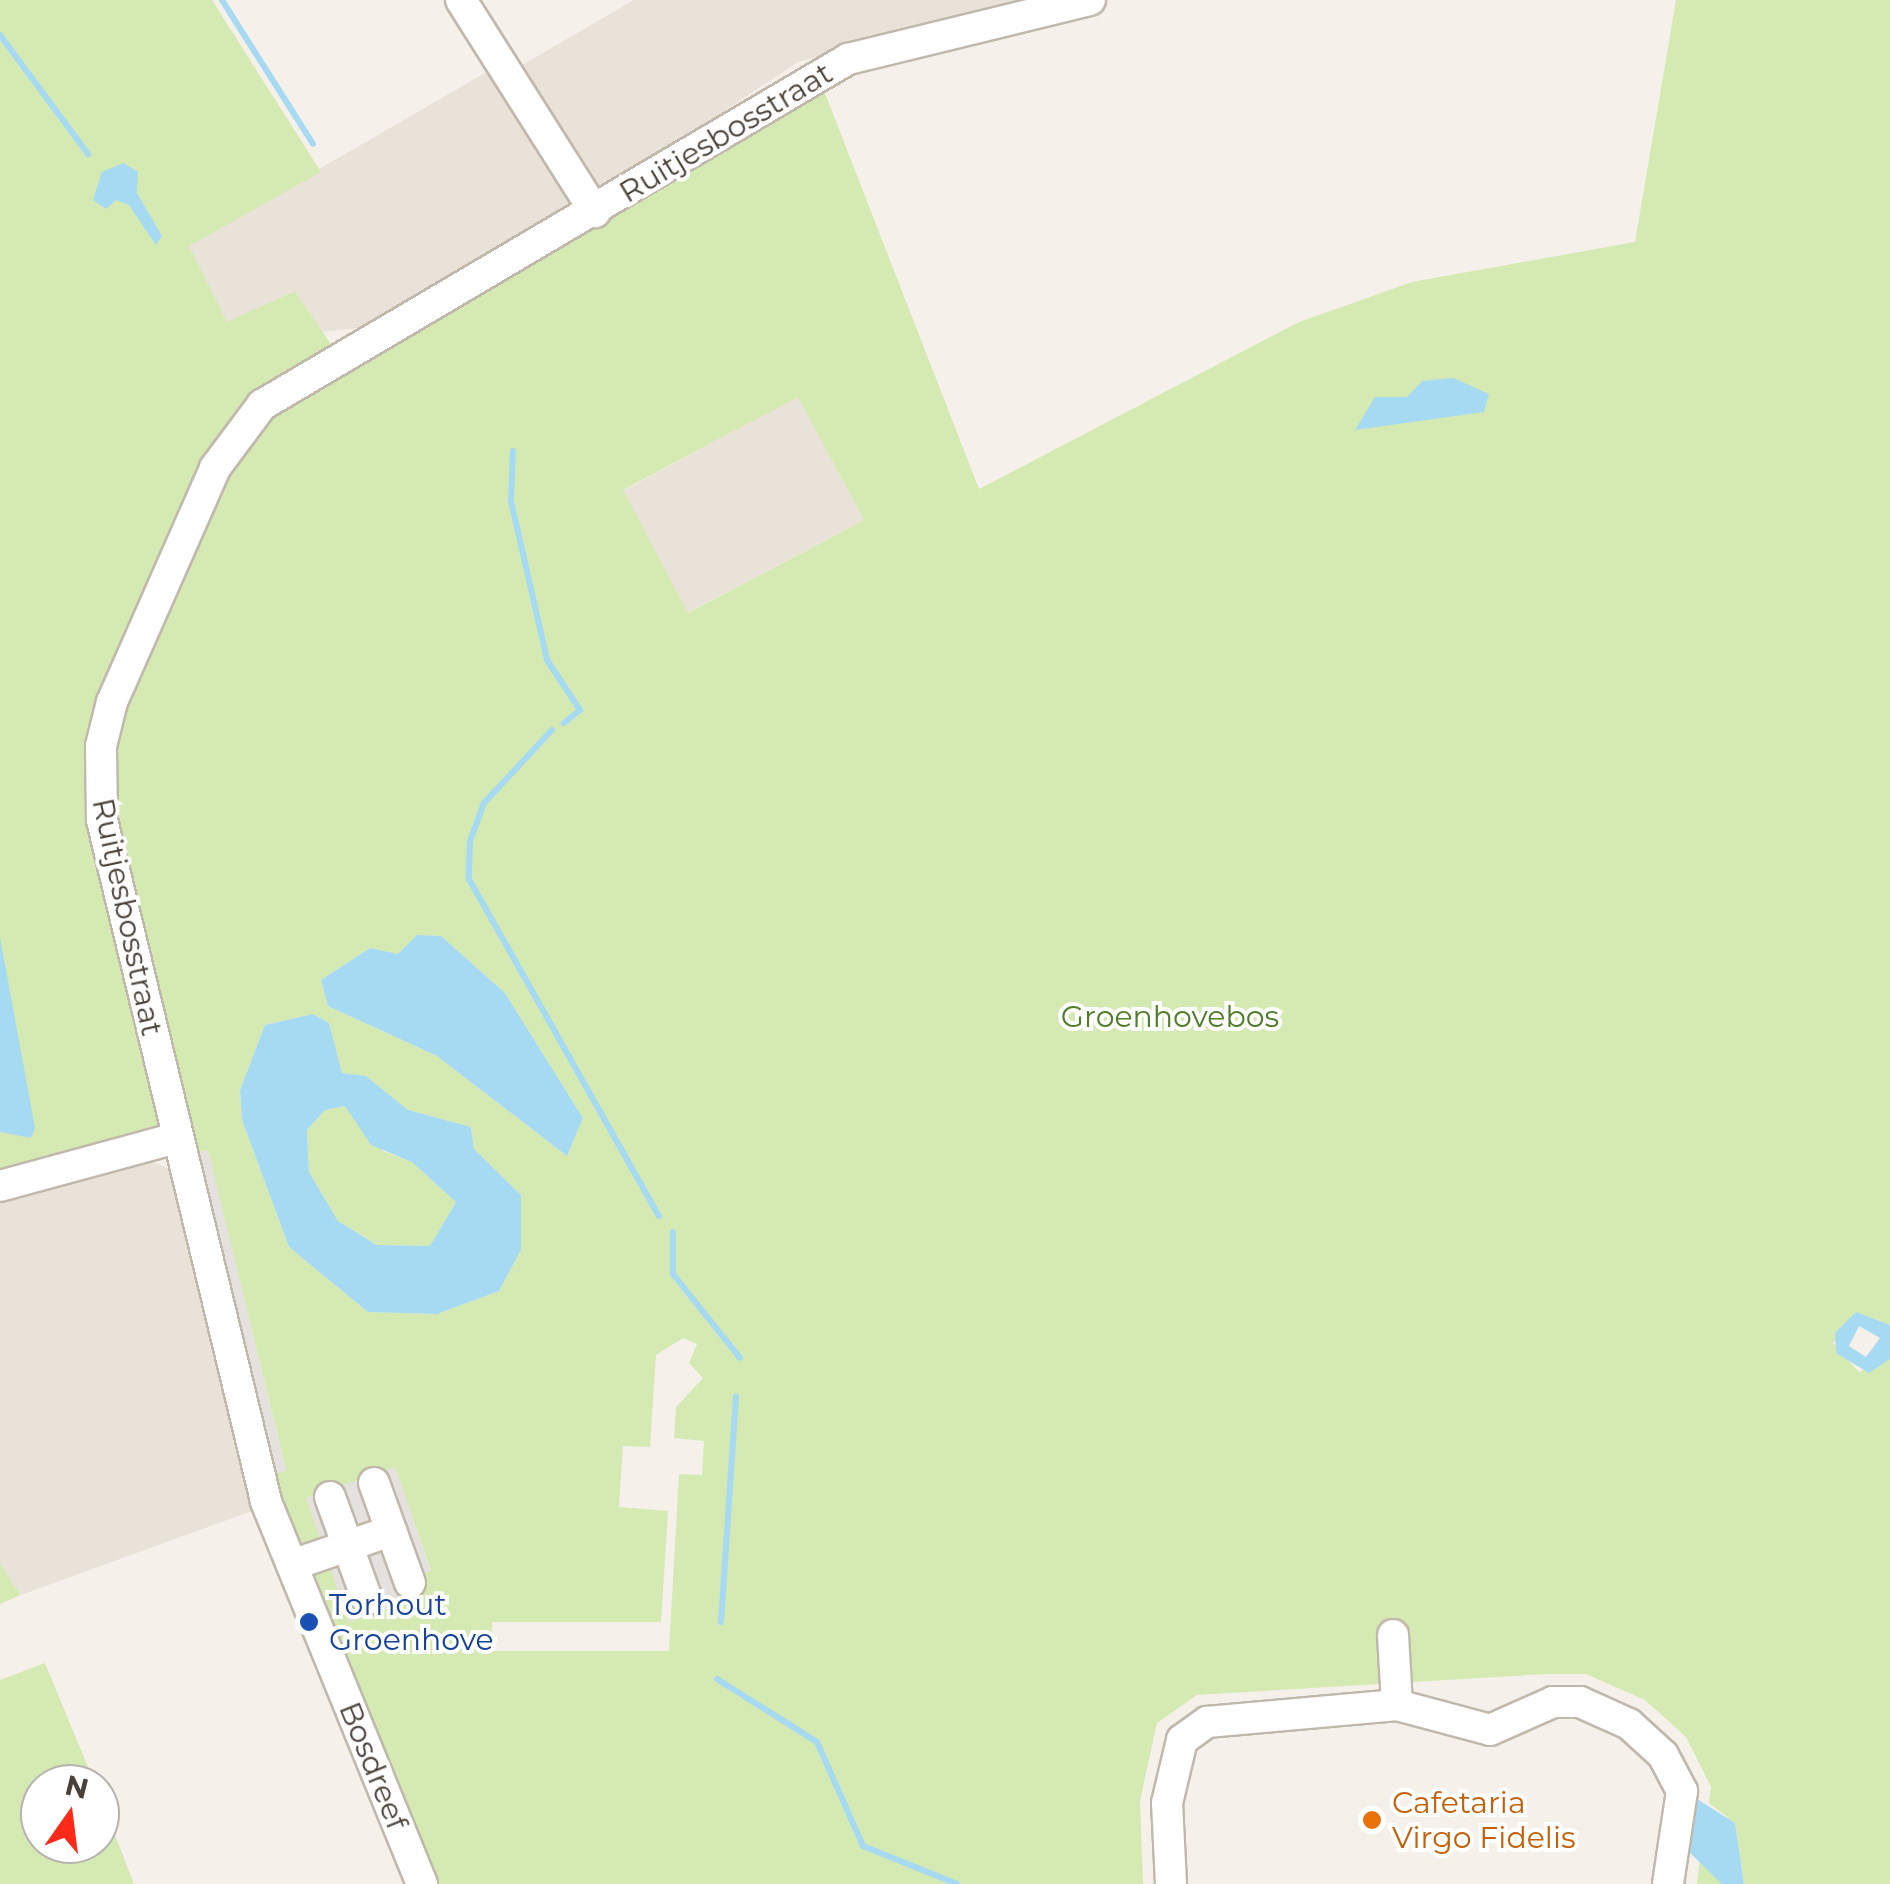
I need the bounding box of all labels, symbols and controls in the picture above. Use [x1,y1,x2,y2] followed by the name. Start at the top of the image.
[613,55,839,211] street label: Ruitjesbosstraat
[84,795,170,1039] street label: Ruitjesbosstraat
[1061,999,1279,1035] park label: Groenhovebos
[329,1587,494,1658] place label: Torhout Groenhove
[298,1611,320,1633] marker: Torhout Groenhove
[331,1697,415,1835] street label: Bosdreef
[20,1764,120,1864] north arrow
[62,1768,92,1806] text: N
[1392,1785,1576,1856] place label: Cafetaria Virgo Fidelis
[1361,1809,1383,1831] marker: Cafetaria Virgo Fidelis

